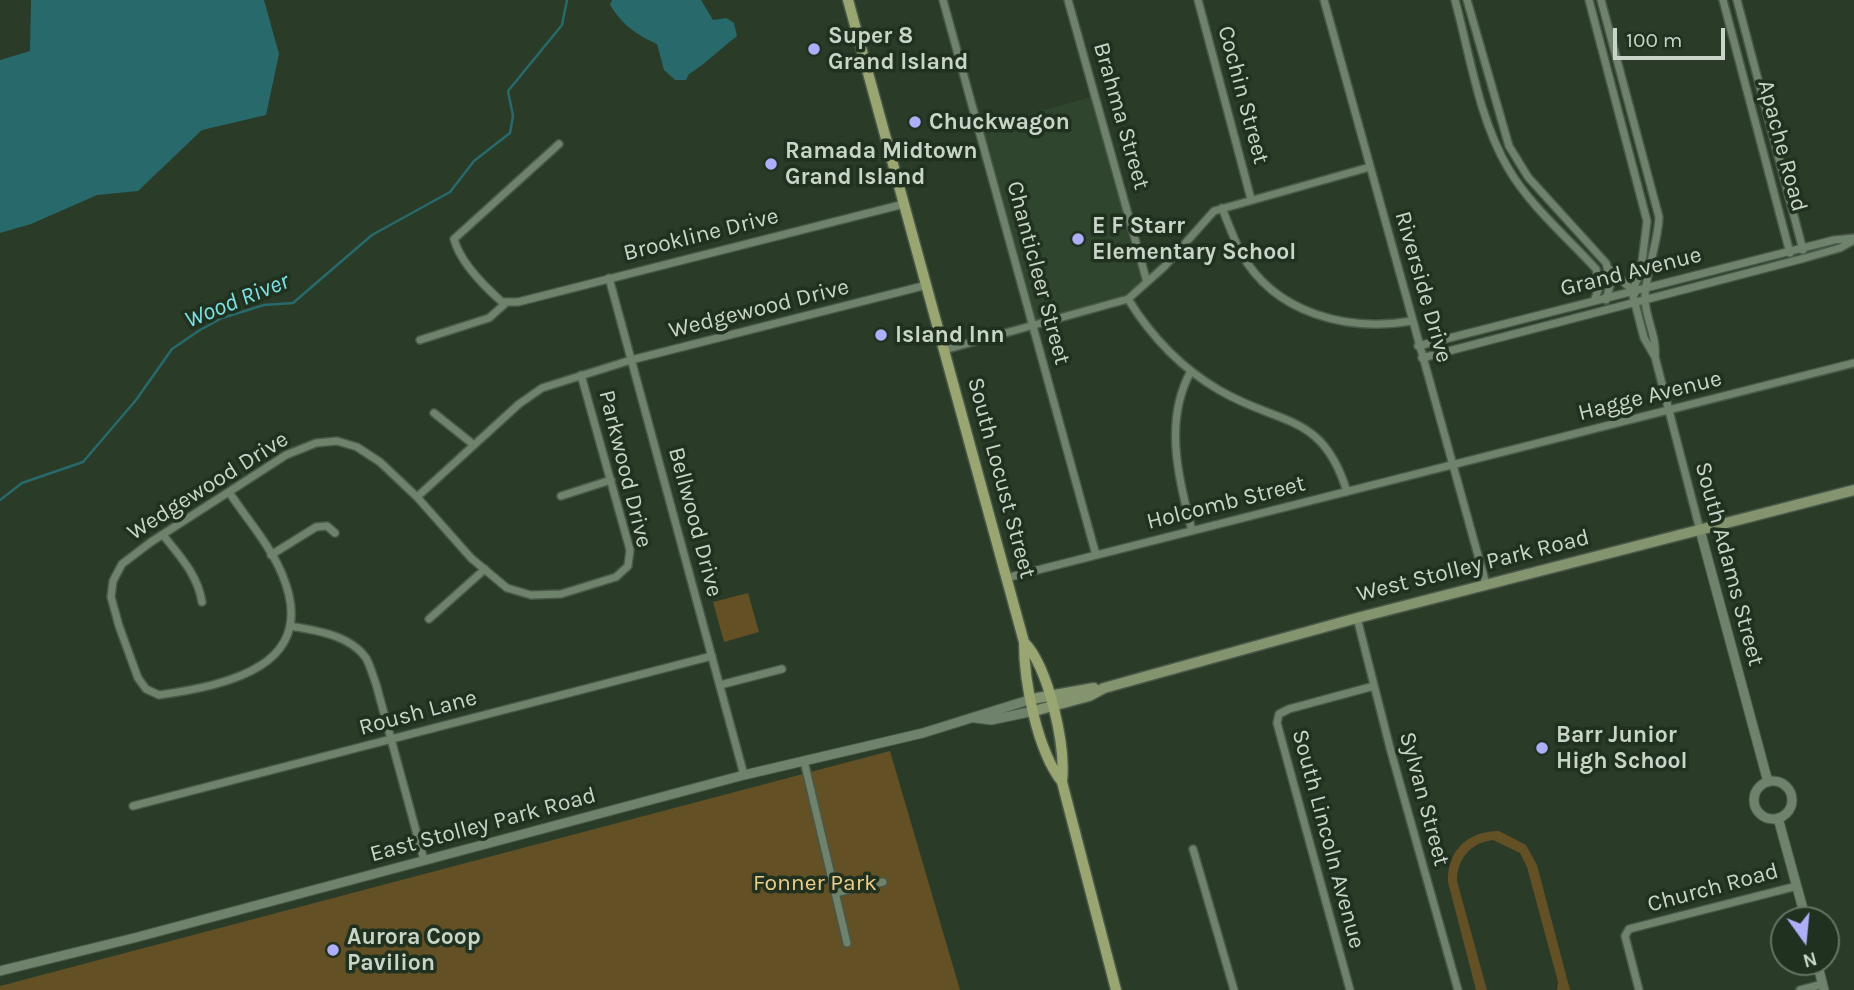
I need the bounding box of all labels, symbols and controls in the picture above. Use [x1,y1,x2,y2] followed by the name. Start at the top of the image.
[1616,14,1728,58] scale bar
[828,22,968,76] place label: Super 8 Grand Island
[1211,23,1275,167] street label: Cochin Street
[1626,28,1683,52] text: 100 m
[1087,39,1155,193] street label: Brahma Street
[806,41,822,57] marker: Super 8 Grand Island
[1751,77,1813,215] street label: Apache Road
[929,108,1070,136] place label: Chuckwagon
[907,114,923,130] marker: Chuckwagon
[785,137,978,191] place label: Ramada Midtown Grand Island
[763,156,779,172] marker: Ramada Midtown Grand Island
[1000,178,1076,368] street label: Chanticleer Street
[621,202,781,268] street label: Brookline Drive
[1388,208,1458,366] street label: Riverside Drive
[1092,212,1296,266] place label: E F Starr Elementary School
[1070,231,1086,247] marker: E F Starr Elementary School
[1558,241,1704,303] street label: Grand Avenue
[181,267,293,335] water label: Wood River
[666,273,852,345] street label: Wedgewood Drive
[895,321,1005,349] place label: Island Inn
[873,327,889,343] marker: Island Inn
[1575,365,1725,427] street label: Hagge Avenue
[961,375,1041,581] street label: South Locust Street
[592,387,658,551] street label: Parkwood Drive
[122,425,294,547] street label: Wedgewood Drive
[662,444,728,600] street label: Bellwood Drive
[1688,459,1770,669] street label: South Adams Street
[1144,470,1308,536] street label: Holcomb Street
[1354,524,1592,608] street label: West Stolley Park Road
[356,684,480,742] street label: Roush Lane
[1556,721,1688,775] place label: Barr Junior High School
[1285,726,1371,952] street label: South Lincoln Avenue
[1393,729,1455,869] street label: Sylvan Street
[1534,740,1550,756] marker: Barr Junior High School
[367,782,599,868] street label: East Stolley Park Road
[1645,857,1781,919] street label: Church Road
[753,869,877,897] park label: Fonner Park
[1770,906,1840,976] north arrow
[347,923,481,977] place label: Aurora Coop Pavilion
[325,942,341,958] marker: Aurora Coop Pavilion
[1800,947,1819,972] text: N

